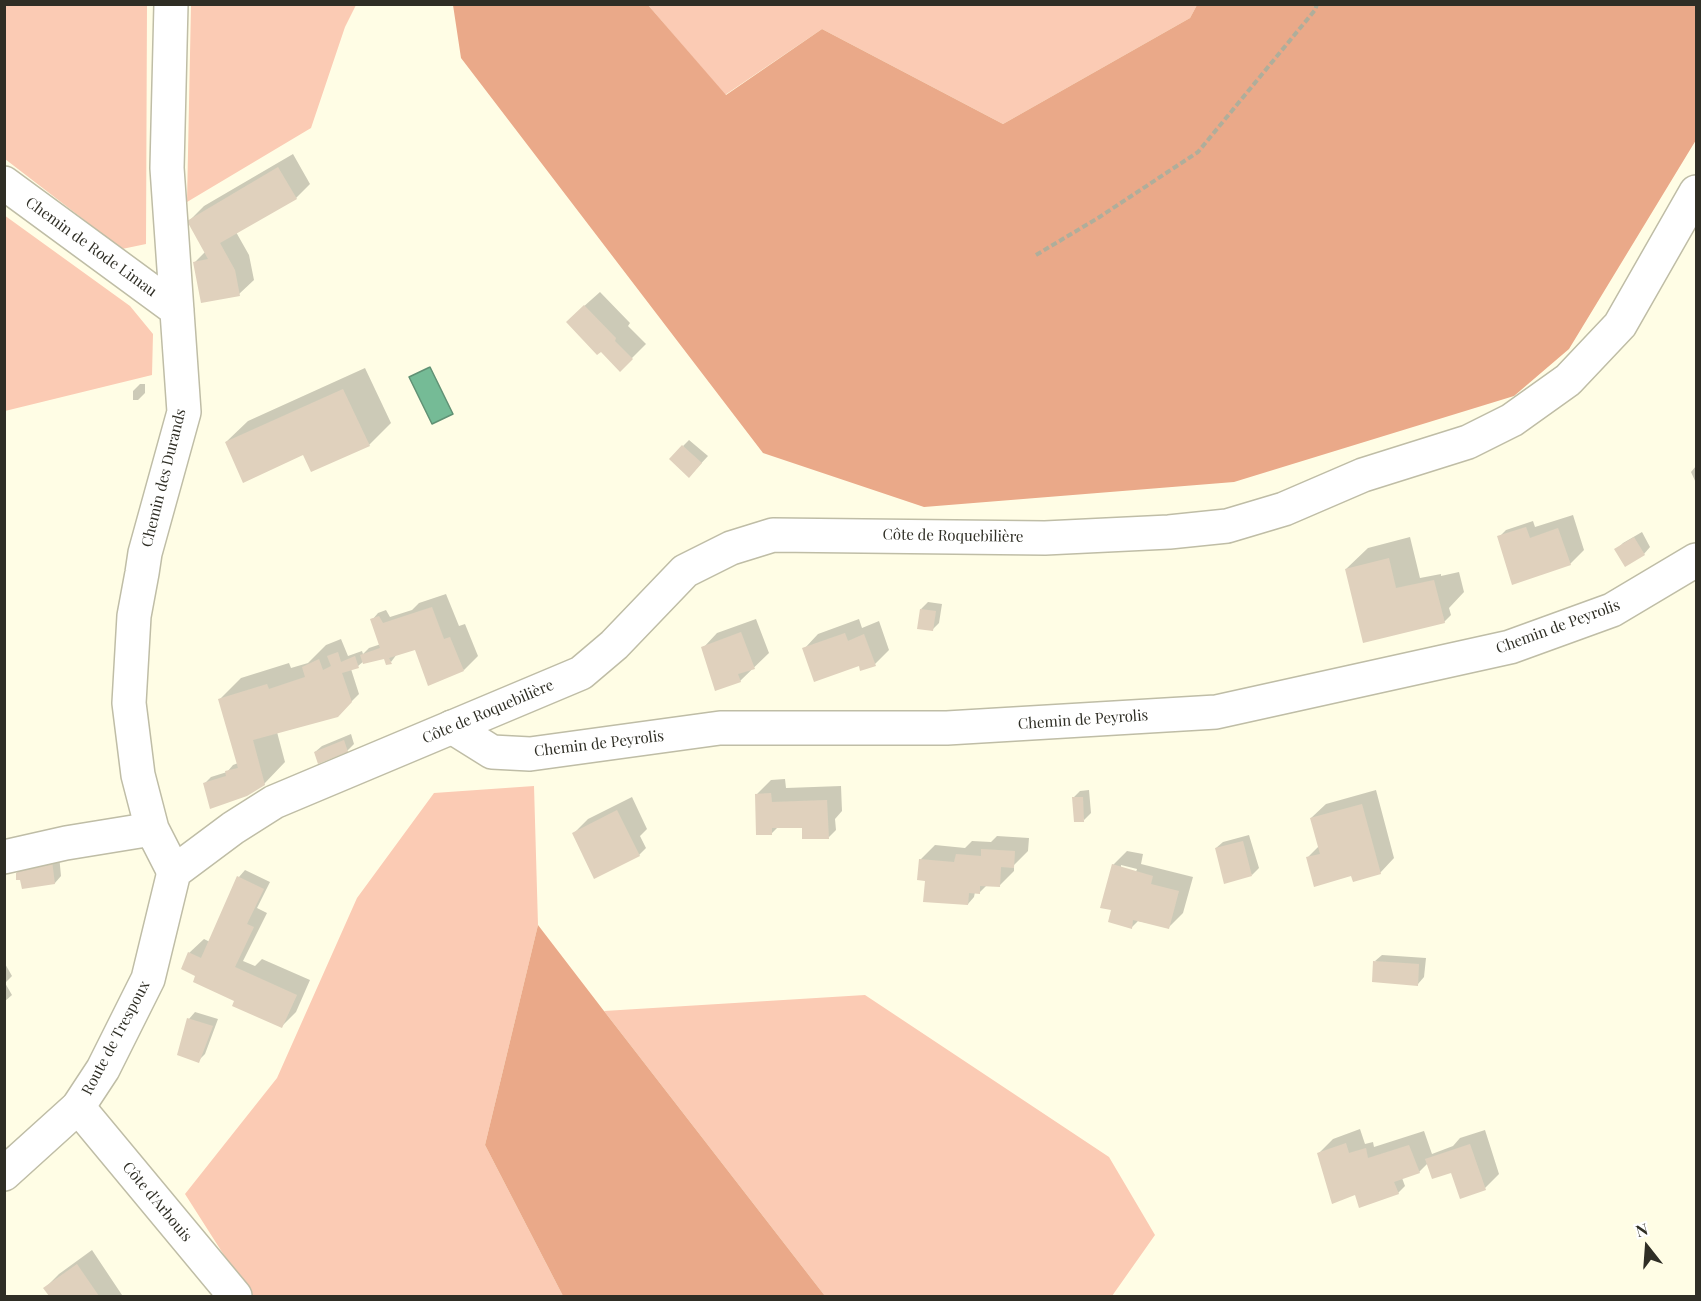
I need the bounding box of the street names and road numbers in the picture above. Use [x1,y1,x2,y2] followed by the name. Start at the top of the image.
[22,193,160,301] street label: Chemin de Rode Limau
[138,407,190,549] street label: Chemin des Durands
[882,526,1024,546] street label: Côte de Roquebilière
[1494,596,1622,658] street label: Chemin de Peyrolis
[420,676,556,748] street label: Côte de Roquebilière
[1017,706,1149,734] street label: Chemin de Peyrolis
[533,727,665,761] street label: Chemin de Peyrolis
[78,978,154,1098] street label: Route de Trespoux
[119,1159,195,1245] street label: Côte d'Arbouis

